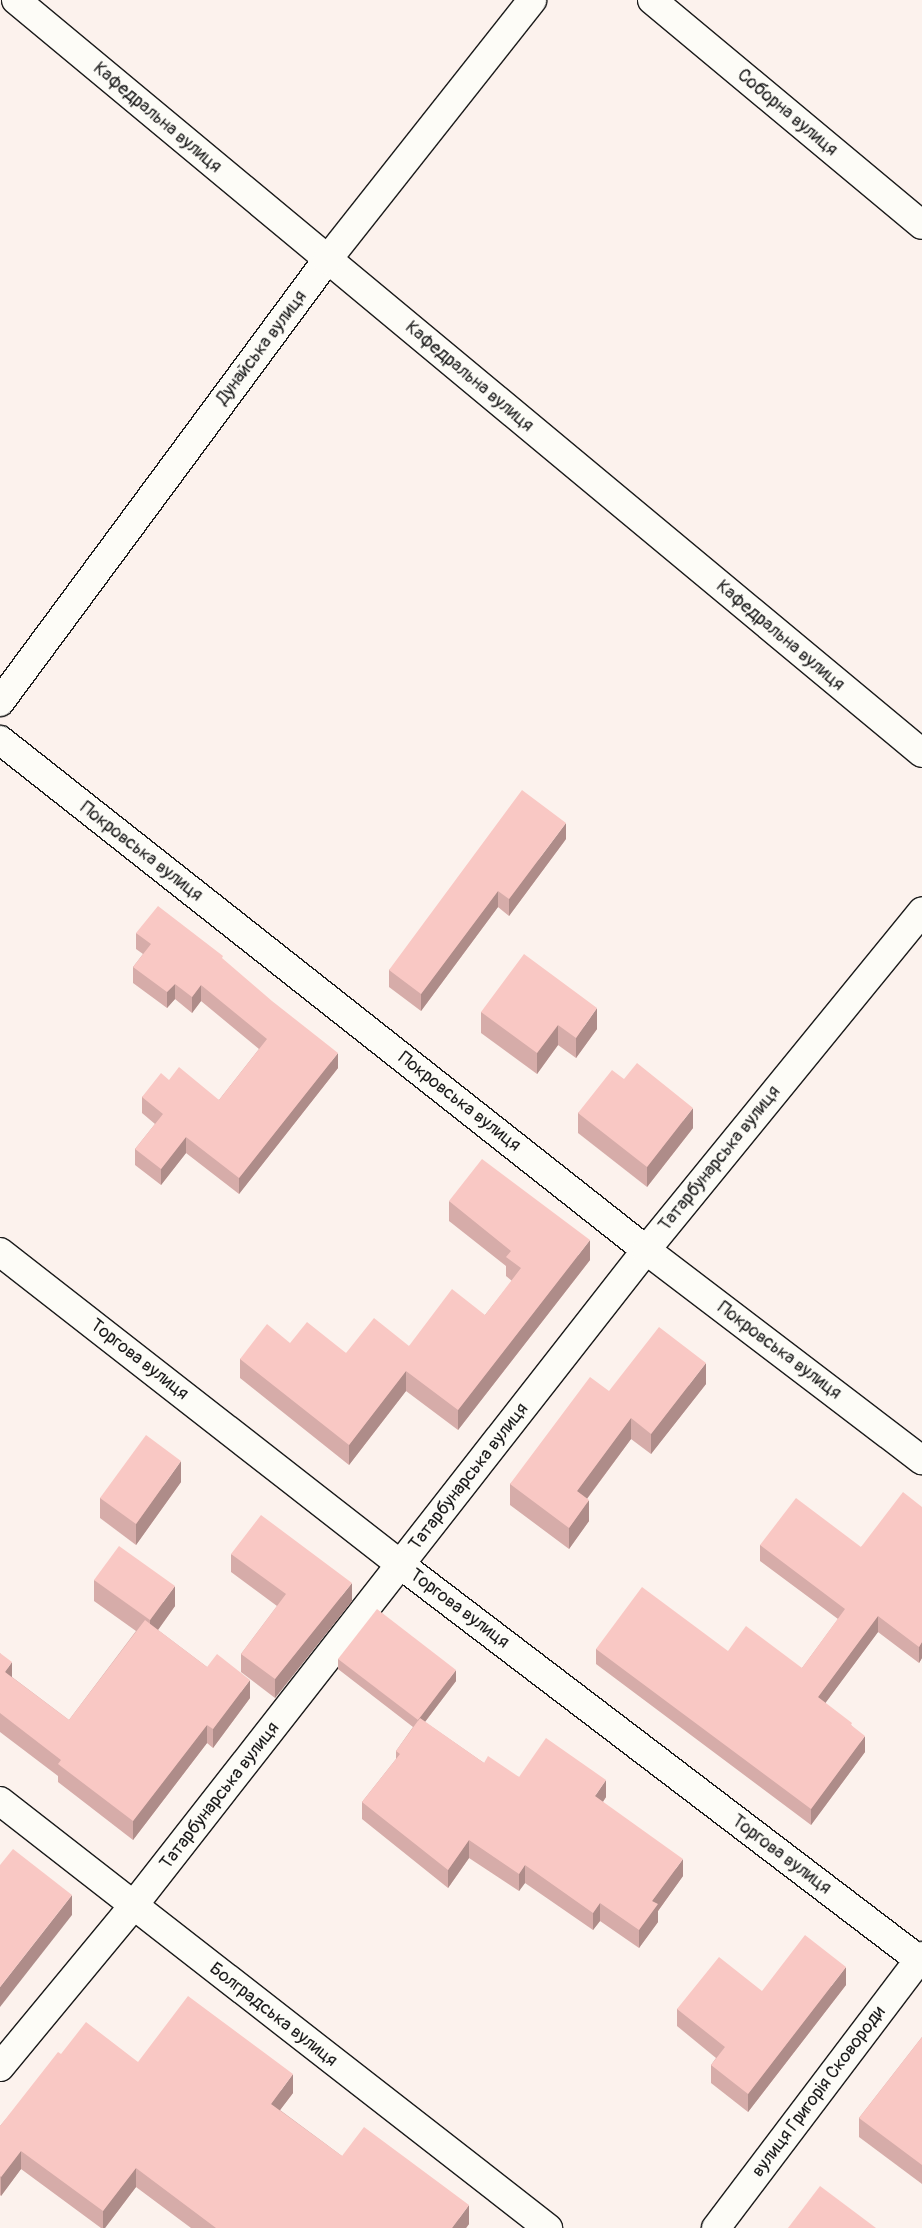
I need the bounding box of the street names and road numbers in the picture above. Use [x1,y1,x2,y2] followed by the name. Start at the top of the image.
[88,58,226,178] street label: Кафедральна вулиця
[732,65,842,161] street label: Соборна вулиця
[212,287,312,409] street label: Дунайська вулиця
[400,317,538,437] street label: Кафедральна вулиця
[711,576,849,696] street label: Кафедральна вулиця
[75,797,207,907] street label: Покровська вулиця
[393,1047,525,1157] street label: Покровська вулиця
[655,1082,785,1236] street label: Татарбунарська вулиця
[713,1297,845,1405] street label: Покровська вулиця
[86,1315,192,1405] street label: Торгова вулиця
[405,1399,533,1555] street label: Татарбунарська вулиця
[405,1565,513,1653] street label: Торгова вулиця
[156,1718,284,1874] street label: Татарбунарська вулиця
[727,1811,835,1899] street label: Торгова вулиця
[205,1958,341,2072] street label: Болградська вулиця
[748,2002,890,2182] street label: вулиця Григорія Сковороди

